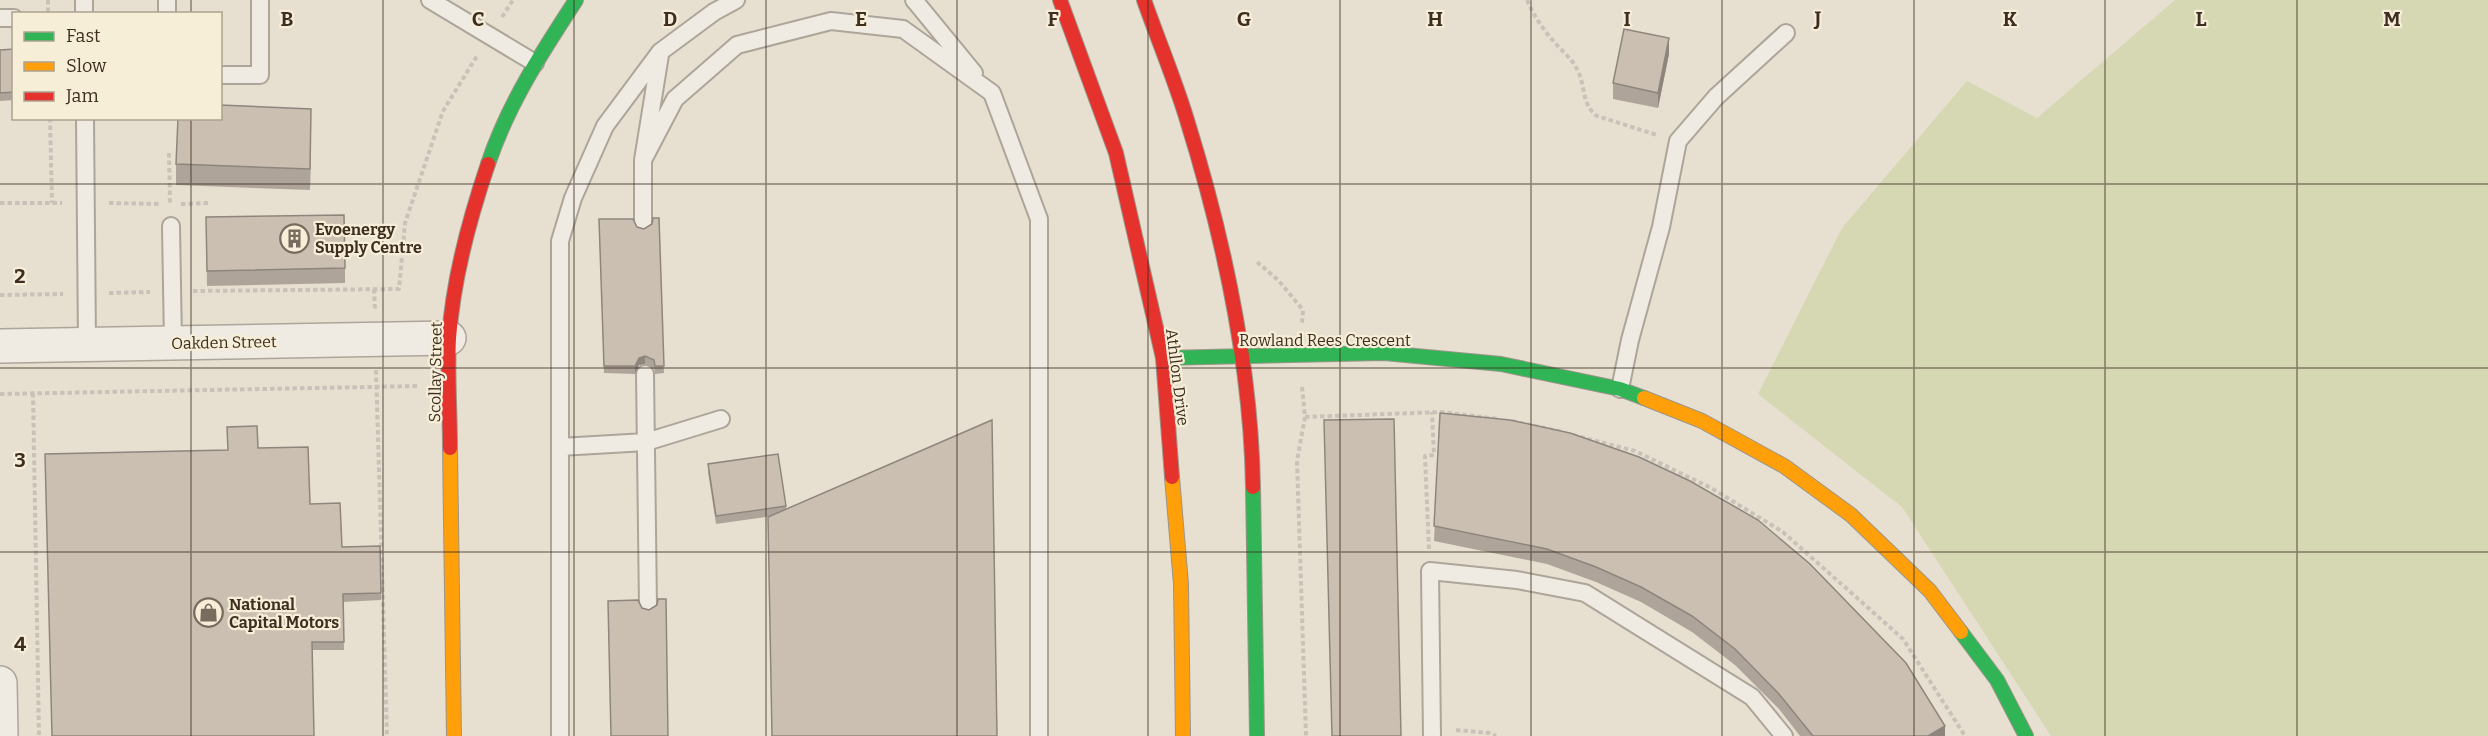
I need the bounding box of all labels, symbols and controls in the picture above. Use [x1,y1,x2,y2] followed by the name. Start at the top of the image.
[281,7,294,31] text: B
[472,7,484,31] text: C
[663,7,677,31] text: D
[855,7,867,31] text: E
[1047,7,1059,31] text: F
[1237,7,1251,31] text: G
[1427,7,1443,31] text: H
[1623,7,1631,31] text: I
[1814,7,1822,31] text: J
[2003,7,2018,31] text: K
[2195,7,2207,31] text: L
[2383,7,2401,31] text: M
[12,12,222,120] legend
[66,25,101,47] text: Fast
[66,55,107,77] text: Slow
[65,85,99,107] text: Jam
[315,220,422,257] place label: Evoenergy Supply Centre
[278,222,310,254] building icon: Evoenergy Supply Centre
[14,264,26,288] text: 2
[425,321,446,422] street label: Scollay Street
[1162,327,1193,427] street label: Athllon Drive
[1239,331,1411,350] street label: Rowland Rees Crescent
[171,332,277,353] street label: Oakden Street
[14,448,26,472] text: 3
[229,595,339,632] place label: National Capital Motors
[192,597,224,629] shop icon: National Capital Motors
[14,632,26,656] text: 4

